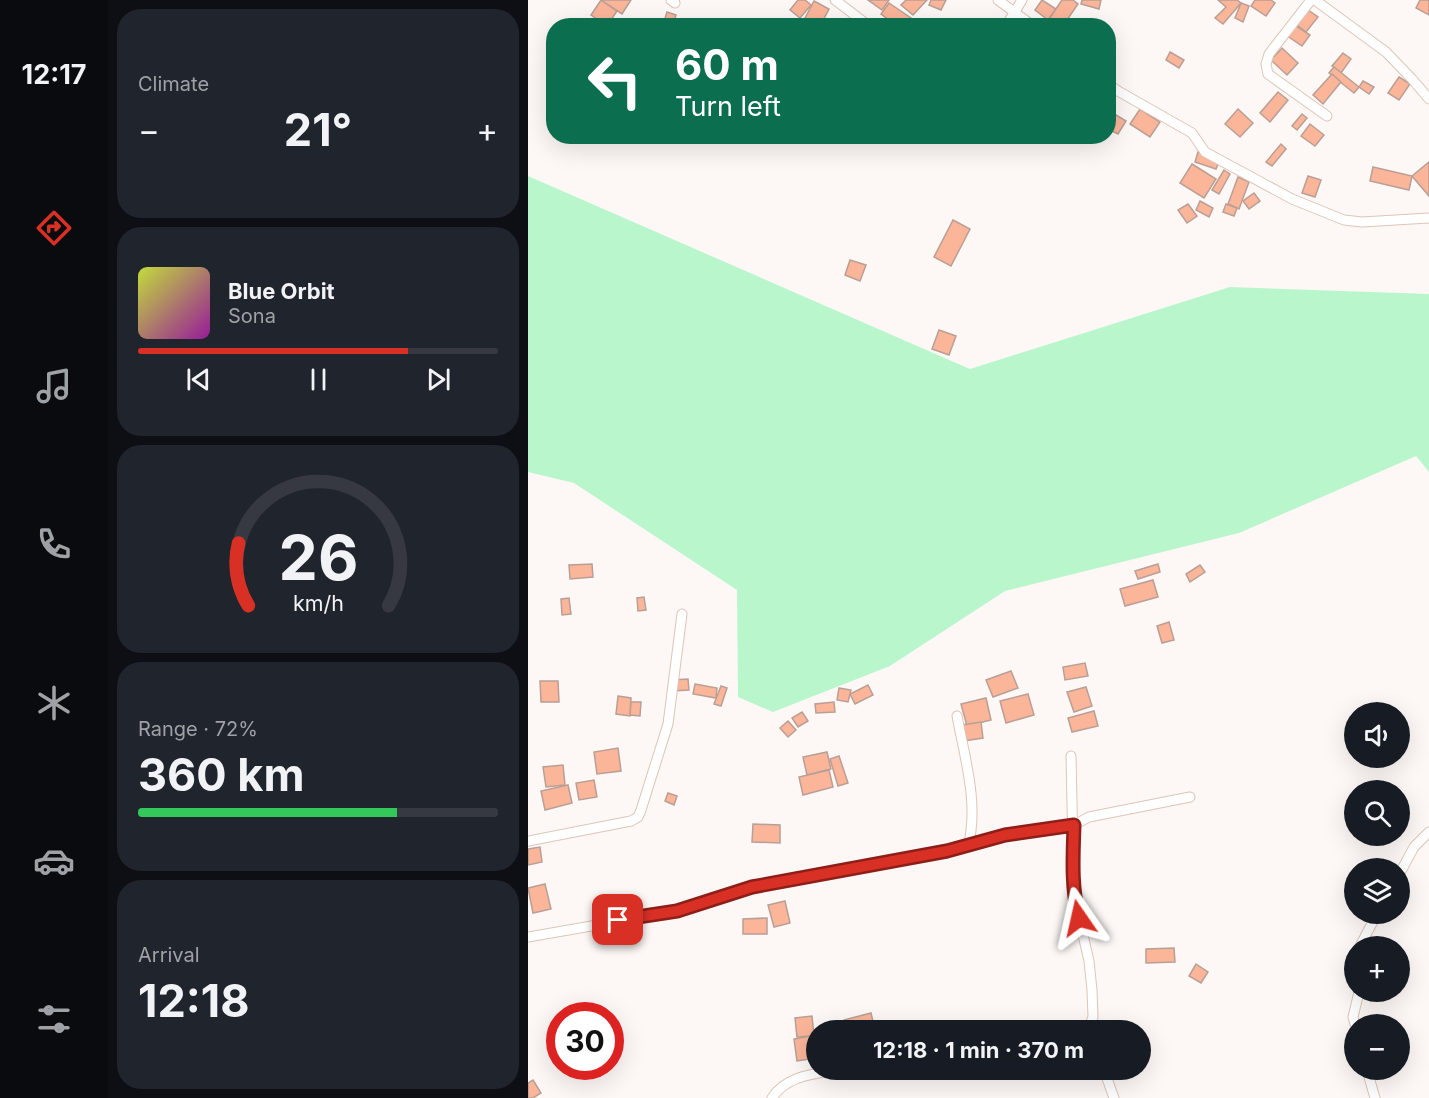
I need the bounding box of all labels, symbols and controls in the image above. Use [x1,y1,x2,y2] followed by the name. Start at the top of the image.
[675,39,779,90] text: 60 m
[576,42,654,120] icon: left
[21,58,87,91] text: 12:17
[138,72,209,96] text: Climate
[675,90,781,123] text: Turn left
[284,102,352,157] text: 21°
[138,110,160,150] text: −
[476,110,498,150] text: +
[33,207,75,249] icon: directions
[228,278,335,304] text: Blue Orbit
[228,304,276,328] text: Sona
[182,363,215,396] icon: previous
[302,363,335,396] icon: pause
[422,363,455,396] icon: next
[33,365,75,407] icon: music
[278,520,358,595] text: 26
[33,523,75,565] icon: phone
[293,590,343,616] text: km/h
[33,682,75,724] icon: climate
[1344,702,1410,1080] map controls
[1344,702,1410,768] button: sound
[138,717,258,741] text: Range · 72%
[138,747,304,802] text: 360 km
[1344,780,1410,846] button: search
[33,840,75,882] icon: car
[1344,858,1410,924] button: layers
[1047,886,1111,950] position arrow
[592,894,643,945] pin
[601,903,634,936] icon: arrive
[1344,936,1410,1002] button: +
[138,943,200,967] text: Arrival
[138,973,249,1028] text: 12:18
[33,998,75,1040] icon: filters
[546,1002,624,1080] speed limit sign: 30
[1344,1014,1410,1080] button: −
[873,1037,1084,1063] text: 12:18 · 1 min · 370 m

